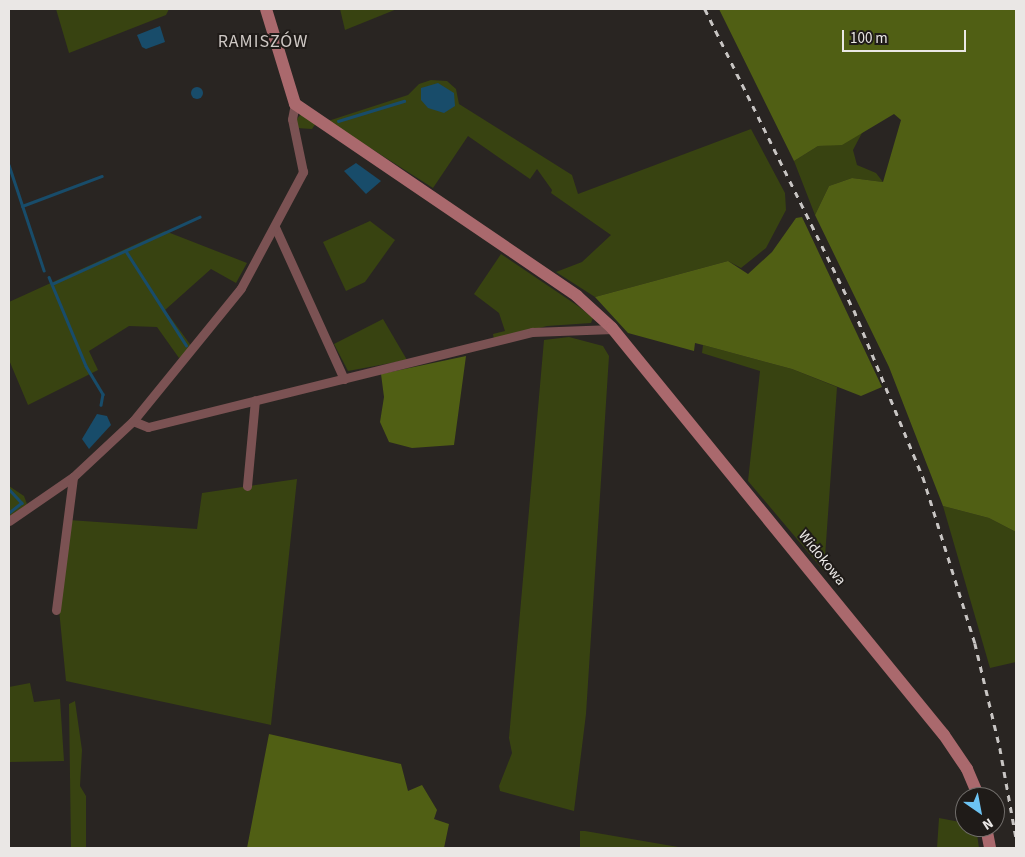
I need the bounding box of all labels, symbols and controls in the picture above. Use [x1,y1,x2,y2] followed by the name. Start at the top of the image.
[845,20,969,52] scale bar
[850,28,888,49] text: 100 m
[217,31,309,53] district label: RAMISZÓW
[794,527,850,589] street label: Widokowa
[955,787,1005,837] north arrow
[978,813,997,835] text: N

